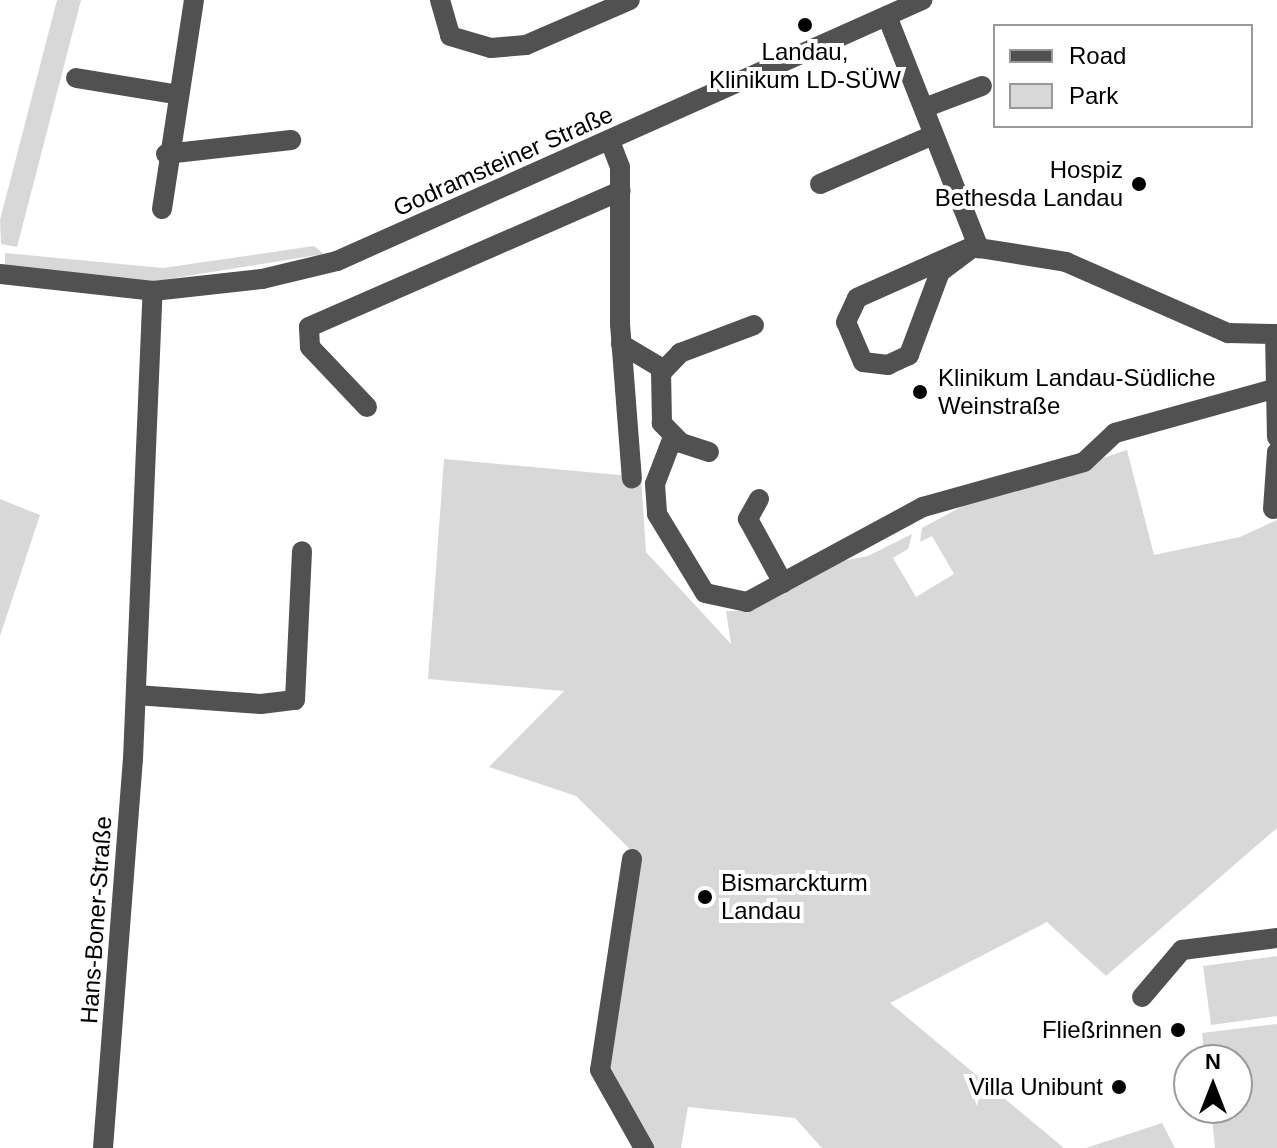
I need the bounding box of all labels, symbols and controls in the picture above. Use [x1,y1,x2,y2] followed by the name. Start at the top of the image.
[796,16,814,34] marker: Landau, Klinikum LD-SÜW
[993,24,1253,128] legend
[709,38,901,94] place label: Landau, Klinikum LD-SÜW
[1069,42,1126,69] text: Road
[1069,82,1118,109] text: Park
[389,100,617,222] street label: Godramsteiner Straße
[935,156,1123,212] place label: Hospiz Bethesda Landau
[1130,175,1148,193] marker: Hospiz Bethesda Landau
[938,364,1216,420] place label: Klinikum Landau-Südliche Weinstraße
[909,381,931,403] marker: Klinikum Landau-Südliche Weinstraße
[74,815,118,1025] street label: Hans-Boner-Straße
[721,869,868,925] place label: Bismarckturm Landau
[696,888,714,906] marker: Bismarckturm Landau
[1042,1016,1162,1044] place label: Fließrinnen
[1169,1021,1187,1039] marker: Fließrinnen
[1173,1044,1253,1124] north arrow
[1205,1049,1221,1074] text: N
[969,1073,1103,1101] place label: Villa Unibunt
[1110,1078,1128,1096] marker: Villa Unibunt

